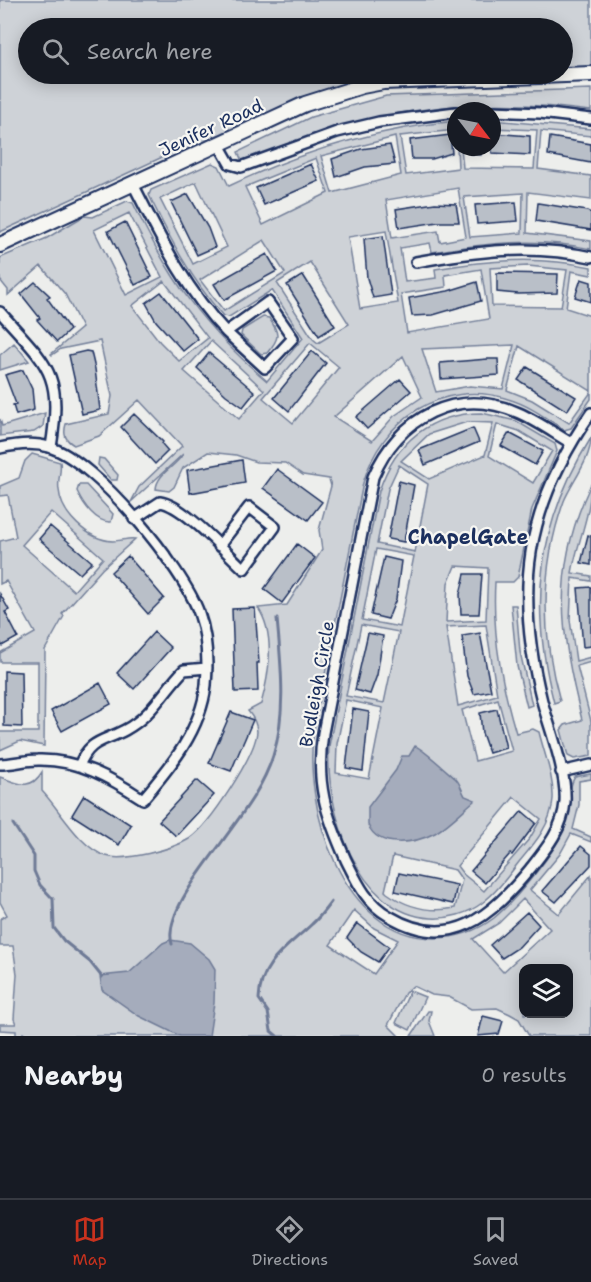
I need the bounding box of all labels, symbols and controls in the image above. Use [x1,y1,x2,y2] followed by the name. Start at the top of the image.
[18,18,573,84] search box
[39,35,72,68] icon: search
[87,37,213,66] text: Search here
[155,93,267,163] street label: Jenifer Road
[447,102,501,156] north arrow
[408,524,528,550] district label: ChapelGate
[294,619,340,749] street label: Budleigh Circle
[519,964,573,1018] map controls
[519,964,573,1018] button: layers
[24,1058,123,1093] text: Nearby
[481,1062,567,1088] text: 0 results
[73,1213,107,1270] tab: Map
[252,1213,328,1270] tab: Directions
[473,1213,519,1270] tab: Saved

